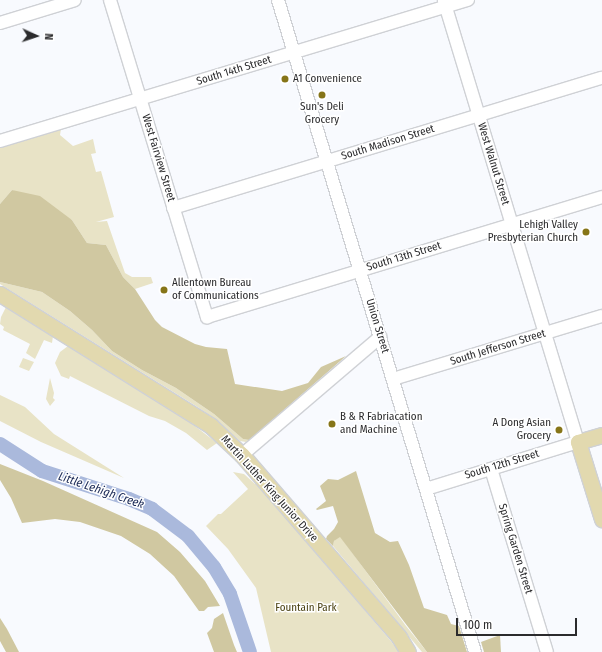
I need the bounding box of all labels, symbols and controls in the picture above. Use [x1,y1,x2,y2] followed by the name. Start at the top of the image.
[16,16,56,56] north arrow
[42,33,55,40] text: N
[195,53,273,89] street label: South 14th Street
[293,72,362,86] place label: A1 Convenience
[280,74,290,84] marker: A1 Convenience
[317,90,327,100] marker: Sun's Deli Grocery
[300,101,344,127] place label: Sun's Deli Grocery
[138,113,178,203] street label: West Fairview Street
[474,121,512,207] street label: West Walnut Street
[340,123,436,163] street label: South Madison Street
[488,219,578,245] place label: Lehigh Valley Presbyterian Church
[581,227,591,237] marker: Lehigh Valley Presbyterian Church
[365,239,443,275] street label: South 13th Street
[172,277,259,303] place label: Allentown Bureau of Communications
[159,285,169,295] marker: Allentown Bureau of Communications
[362,297,392,355] street label: Union Street
[449,327,547,369] street label: South Jefferson Street
[340,411,422,437] place label: B & R Fabriacation and Machine
[492,417,551,443] place label: A Dong Asian Grocery
[327,419,337,429] marker: B & R Fabriacation and Machine
[554,425,564,435] marker: A Dong Asian Grocery
[218,433,320,545] street label: Martin Luther King Junior Drive
[463,447,541,483] street label: South 12th Street
[56,470,146,512] water label: Little Lehigh Creek
[495,502,535,596] street label: Spring Garden Street
[275,601,337,615] park label: Fountain Park
[458,610,579,636] scale bar
[463,618,492,632] text: 100 m

